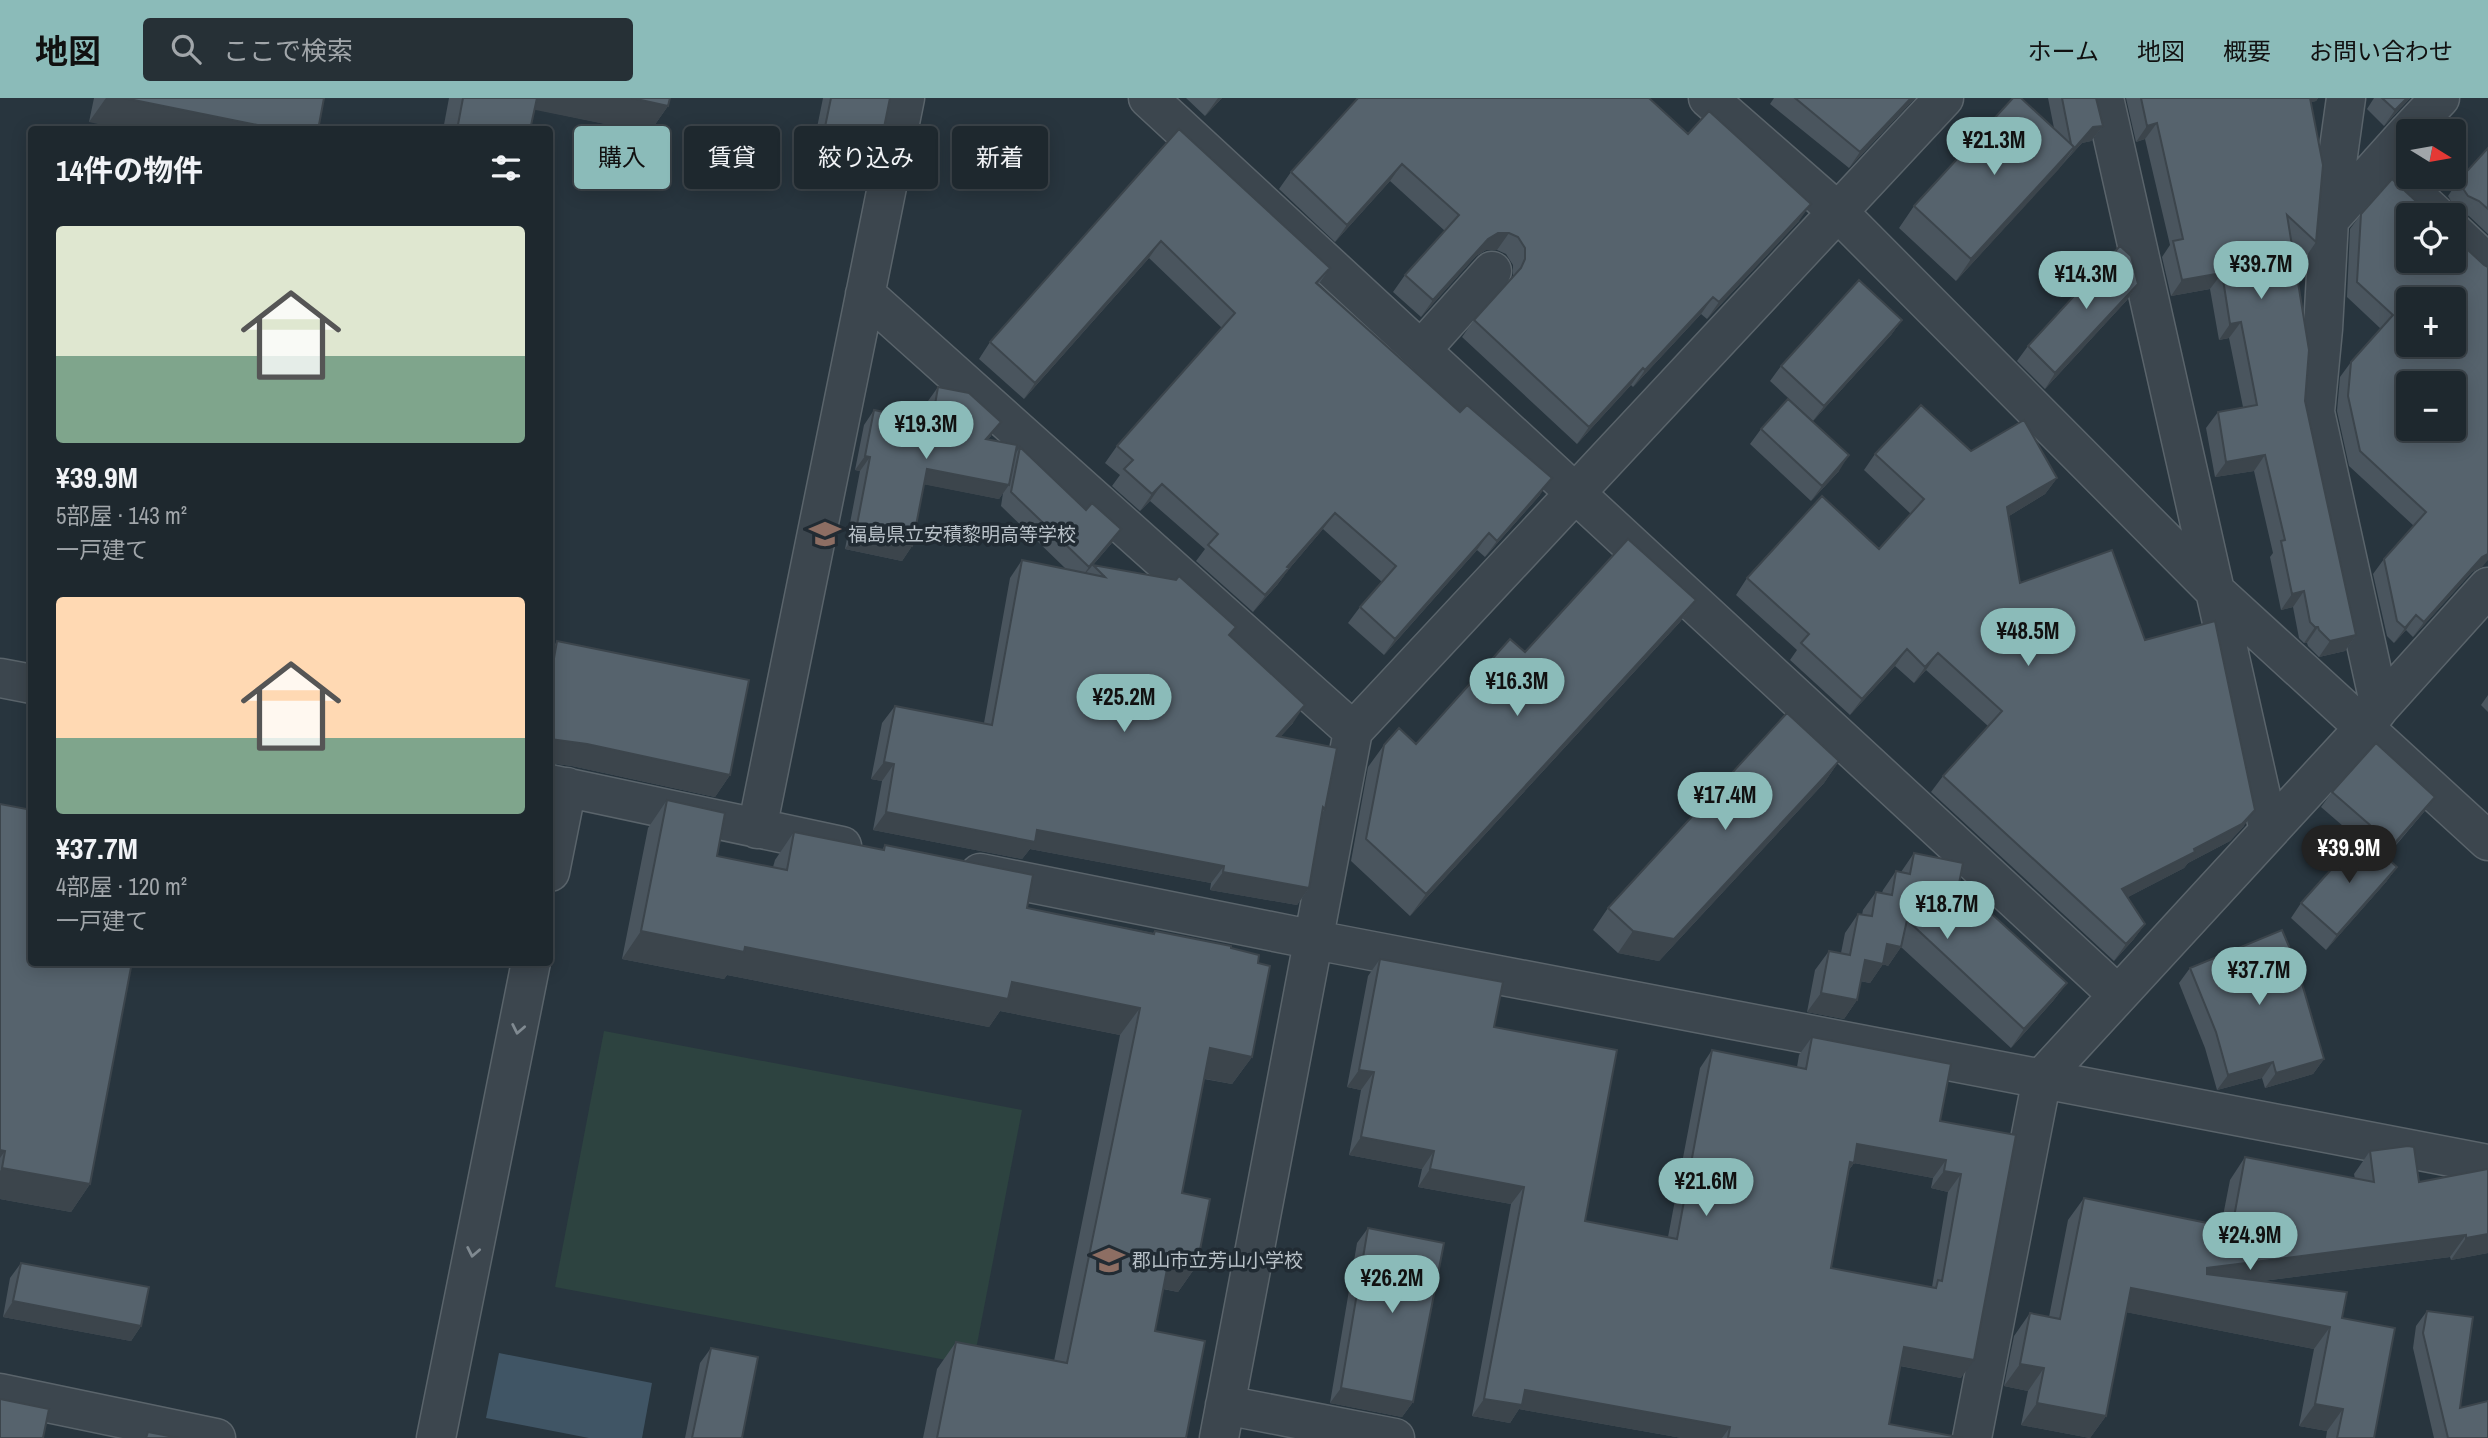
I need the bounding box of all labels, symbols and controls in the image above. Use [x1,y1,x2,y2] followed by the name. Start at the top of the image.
[143,18,633,81] search box
[35,29,101,73] text: 地図
[167,30,205,68] icon: search
[223,33,353,68] text: ここで検索
[2028,35,2099,67] text: ホーム
[2137,35,2185,67] text: 地図
[2223,35,2271,67] text: 概要
[2309,35,2453,67] text: お問い合わせ
[1937,118,2051,177] pin: ¥21.3M
[2396,119,2466,189] north arrow
[2396,119,2466,441] map controls
[1963,124,2025,155] text: ¥21.3M
[574,126,670,189] chip: 購入
[684,126,780,189] chip: 賃貸
[794,126,938,189] chip: 絞り込み
[952,126,1048,189] chip: 新着
[487,149,525,187] icon: filters
[56,150,203,190] text: 14件の物件
[2396,203,2466,273] button: locate
[2204,242,2318,301] pin: ¥39.7M
[2230,248,2292,279] text: ¥39.7M
[2029,252,2143,311] pin: ¥14.3M
[2055,258,2117,289] text: ¥14.3M
[228,272,354,398] icon: home
[2396,287,2466,357] button: +
[2396,371,2466,441] button: −
[869,402,983,461] pin: ¥19.3M
[895,408,957,439] text: ¥19.3M
[56,457,138,497] text: ¥39.9M
[56,500,187,531] text: 5部屋 · 143 m²
[808,517,842,551] school or university icon: 福島県立安積黎明高等学校
[848,521,1076,547] place label: 福島県立安積黎明高等学校
[56,534,148,565] text: 一戸建て
[1971,608,2085,668] pin: ¥48.5M
[1997,615,2059,646] text: ¥48.5M
[228,643,354,769] icon: home
[1460,658,1574,718] pin: ¥16.3M
[1486,665,1548,696] text: ¥16.3M
[1067,674,1181,734] pin: ¥25.2M
[1093,681,1155,712] text: ¥25.2M
[1668,772,1782,832] pin: ¥17.4M
[1694,779,1756,810] text: ¥17.4M
[2292,826,2406,885] pin: ¥39.9M
[56,828,138,868] text: ¥37.7M
[2318,832,2380,863] text: ¥39.9M
[56,871,187,902] text: 4部屋 · 120 m²
[1890,882,2004,941] pin: ¥18.7M
[1916,888,1978,919] text: ¥18.7M
[56,905,148,936] text: 一戸建て
[2202,948,2316,1007] pin: ¥37.7M
[2228,954,2290,985] text: ¥37.7M
[511,1023,526,1035] one-way arrow
[1649,1158,1763,1218] pin: ¥21.6M
[1675,1165,1737,1196] text: ¥21.6M
[2193,1212,2307,1272] pin: ¥24.9M
[2219,1219,2281,1250] text: ¥24.9M
[1092,1243,1126,1277] school or university icon: 郡山市立芳山小学校
[467,1246,482,1258] one-way arrow
[1132,1247,1303,1273] place label: 郡山市立芳山小学校
[1335,1256,1449,1315] pin: ¥26.2M
[1361,1262,1423,1293] text: ¥26.2M

